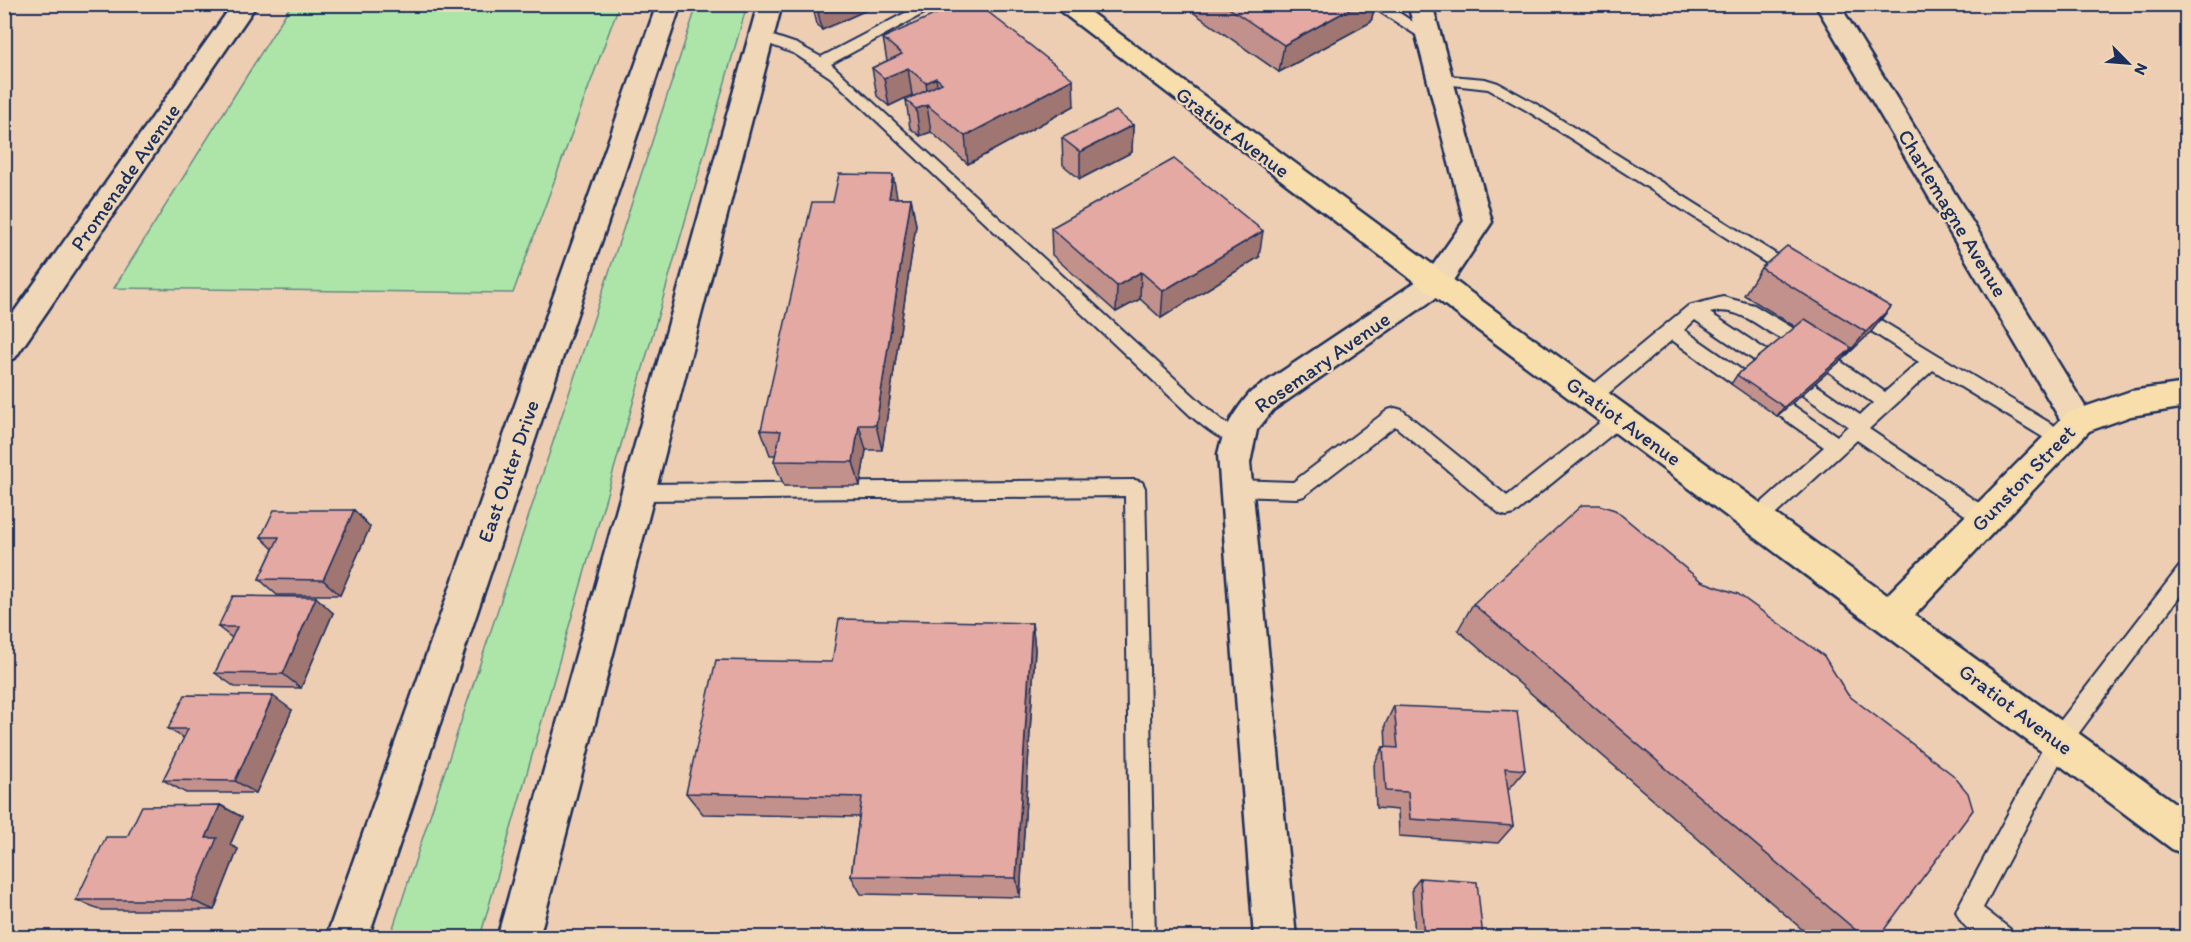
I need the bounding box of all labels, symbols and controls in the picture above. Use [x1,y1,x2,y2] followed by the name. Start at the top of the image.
[2098,33,2158,93] north arrow
[2130,60,2152,78] text: N
[1171,81,1295,183] street label: Gratiot Avenue
[65,99,185,255] street label: Promenade Avenue
[1893,125,2013,301] street label: Charlemagne Avenue
[1249,306,1395,418] street label: Rosemary Avenue
[1562,371,1686,471] street label: Gratiot Avenue
[472,396,544,546] street label: East Outer Drive
[1966,419,2080,536] street label: Gunston Street
[1954,658,2078,760] street label: Gratiot Avenue

